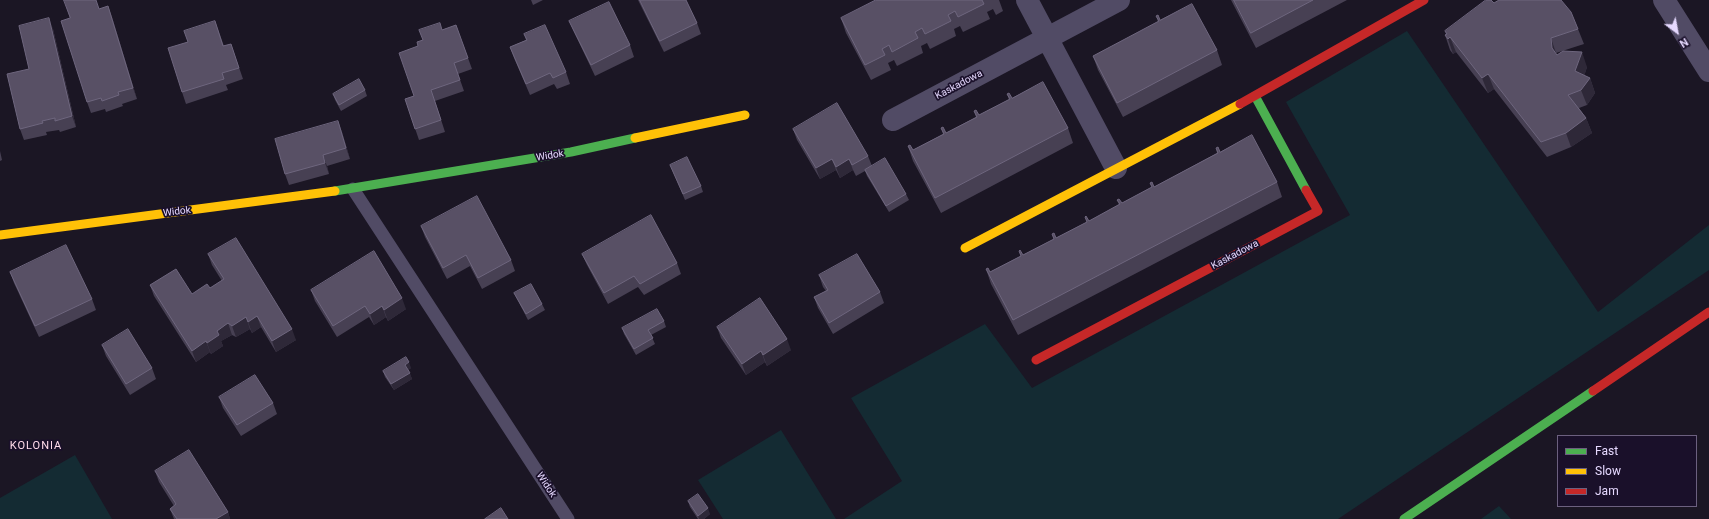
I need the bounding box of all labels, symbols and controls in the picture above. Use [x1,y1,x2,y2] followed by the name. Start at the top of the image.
[1657,12,1697,52] north arrow
[1677,35,1690,50] text: N
[933,68,985,102] street label: Kaskadowa
[535,148,565,164] street label: Widok
[163,204,191,220] street label: Widok
[1209,238,1261,272] street label: Kaskadowa
[1557,435,1697,507] legend
[10,439,62,453] district label: KOLONIA
[1595,444,1618,458] text: Fast
[1595,464,1621,478] text: Slow
[533,470,559,500] street label: Widok
[1595,484,1619,498] text: Jam

